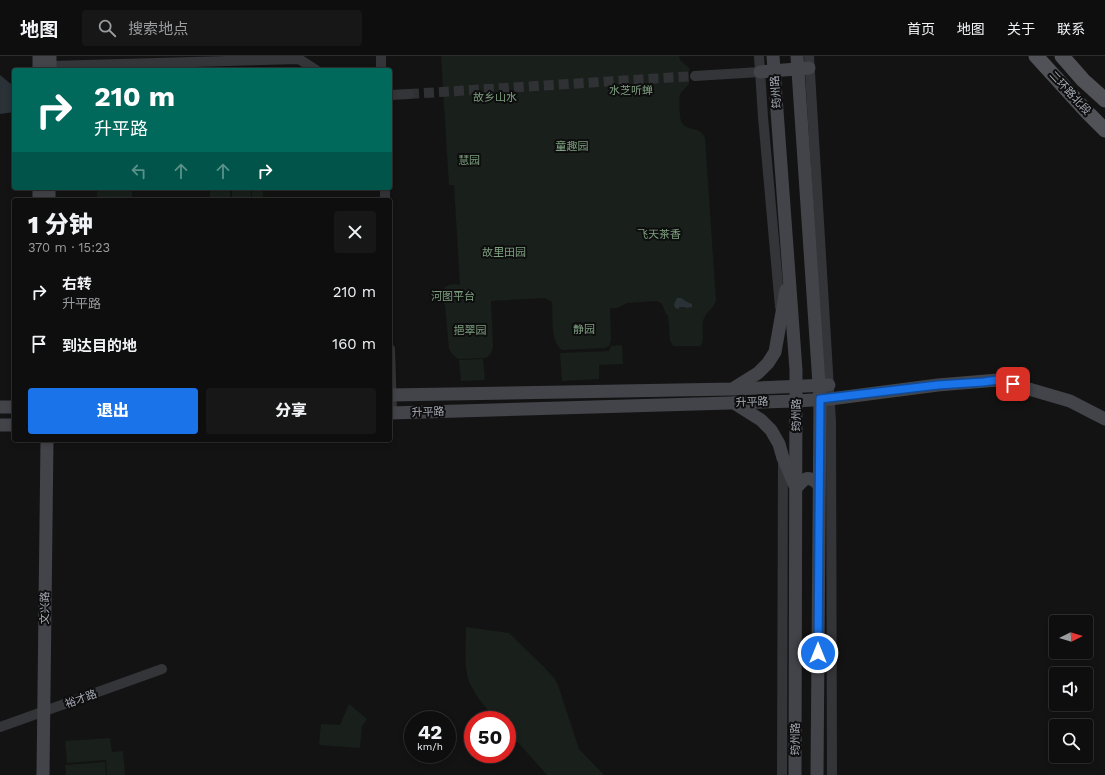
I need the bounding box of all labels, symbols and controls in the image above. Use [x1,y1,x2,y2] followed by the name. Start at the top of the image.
[82,10,362,46] search box
[96,17,118,39] icon: search
[20,18,58,41] text: 地图
[128,20,188,38] text: 搜索地点
[907,21,935,37] text: 首页
[957,21,985,37] text: 地图
[1007,21,1035,37] text: 关于
[1057,21,1085,37] text: 联系
[1046,68,1094,118] street label: 二环路北段
[768,75,784,109] street label: 筠州路
[94,80,175,113] text: 210 m
[28,84,80,136] icon: right
[609,84,653,97] park label: 水芝听蝉
[473,91,517,104] park label: 故乡山水
[94,118,148,139] text: 升平路
[556,140,589,153] park label: 童趣园
[458,154,480,167] park label: 慧园
[128,160,150,182] icon: left
[170,160,192,182] icon: ahead
[212,160,234,182] icon: ahead
[254,160,276,182] icon: right
[28,211,93,239] text: 1 分钟
[334,211,376,253] button: close
[637,228,681,241] park label: 飞天茶香
[28,240,110,255] text: 370 m · 15:23
[482,246,526,259] park label: 故里田园
[62,275,92,293] text: 右转
[28,281,50,303] icon: right
[333,283,376,301] text: 210 m
[431,290,475,303] park label: 河图平台
[62,296,101,311] text: 升平路
[573,323,595,336] park label: 静园
[454,324,487,337] park label: 挹翠园
[28,333,50,355] icon: arrive
[332,335,376,353] text: 160 m
[62,337,137,355] text: 到达目的地
[996,367,1030,401] pin
[1002,373,1024,395] icon: arrive
[28,388,198,434] button: 退出
[206,388,376,434] button: 分享
[735,395,769,409] street label: 升平路
[790,399,803,432] street label: 筠州路
[411,405,445,419] street label: 升平路
[38,591,52,625] street label: 文兴路
[1049,615,1093,659] north arrow
[1049,615,1093,763] map controls
[797,632,839,674] position arrow
[1049,667,1093,711] button: sound
[63,687,99,711] street label: 裕才路
[464,711,516,763] speed limit sign: 50
[1049,719,1093,763] button: search
[418,720,442,744] text: 42
[789,723,802,756] street label: 筠州路
[417,741,443,752] text: km/h

